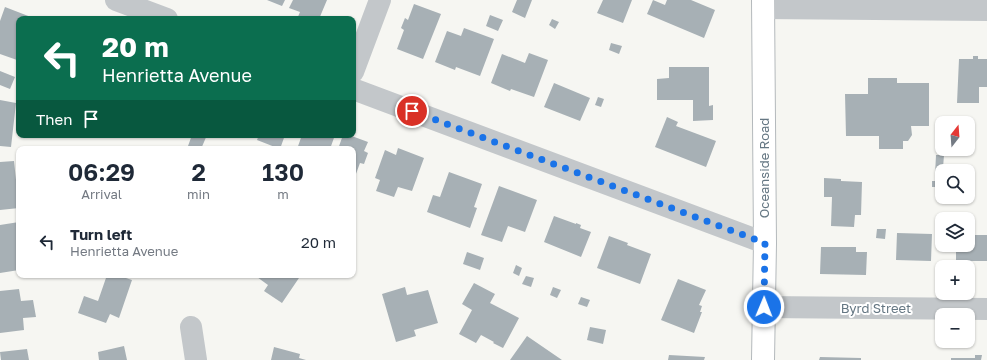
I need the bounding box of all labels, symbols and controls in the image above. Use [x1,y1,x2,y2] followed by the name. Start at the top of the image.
[102,30,169,63] text: 20 m
[36,32,88,84] icon: left
[102,64,252,86] text: Henrietta Avenue
[395,94,429,128] pin
[401,100,423,122] icon: arrive
[80,108,102,130] icon: arrive
[36,110,72,128] text: Then
[935,116,975,156] north arrow
[935,116,975,348] map controls
[756,118,772,218] street label: Oceanside Road
[68,157,135,186] text: 06:29
[191,157,206,186] text: 2
[262,157,304,186] text: 130
[935,164,975,204] button: search
[81,186,122,202] text: Arrival
[187,186,210,202] text: min
[277,186,289,202] text: m
[935,212,975,252] button: layers
[70,225,132,243] text: Turn left
[36,231,58,253] icon: left
[301,233,336,251] text: 20 m
[70,243,178,259] text: Henrietta Avenue
[935,260,975,300] button: +
[743,286,785,328] position arrow
[841,300,911,316] street label: Byrd Street
[935,308,975,348] button: −

